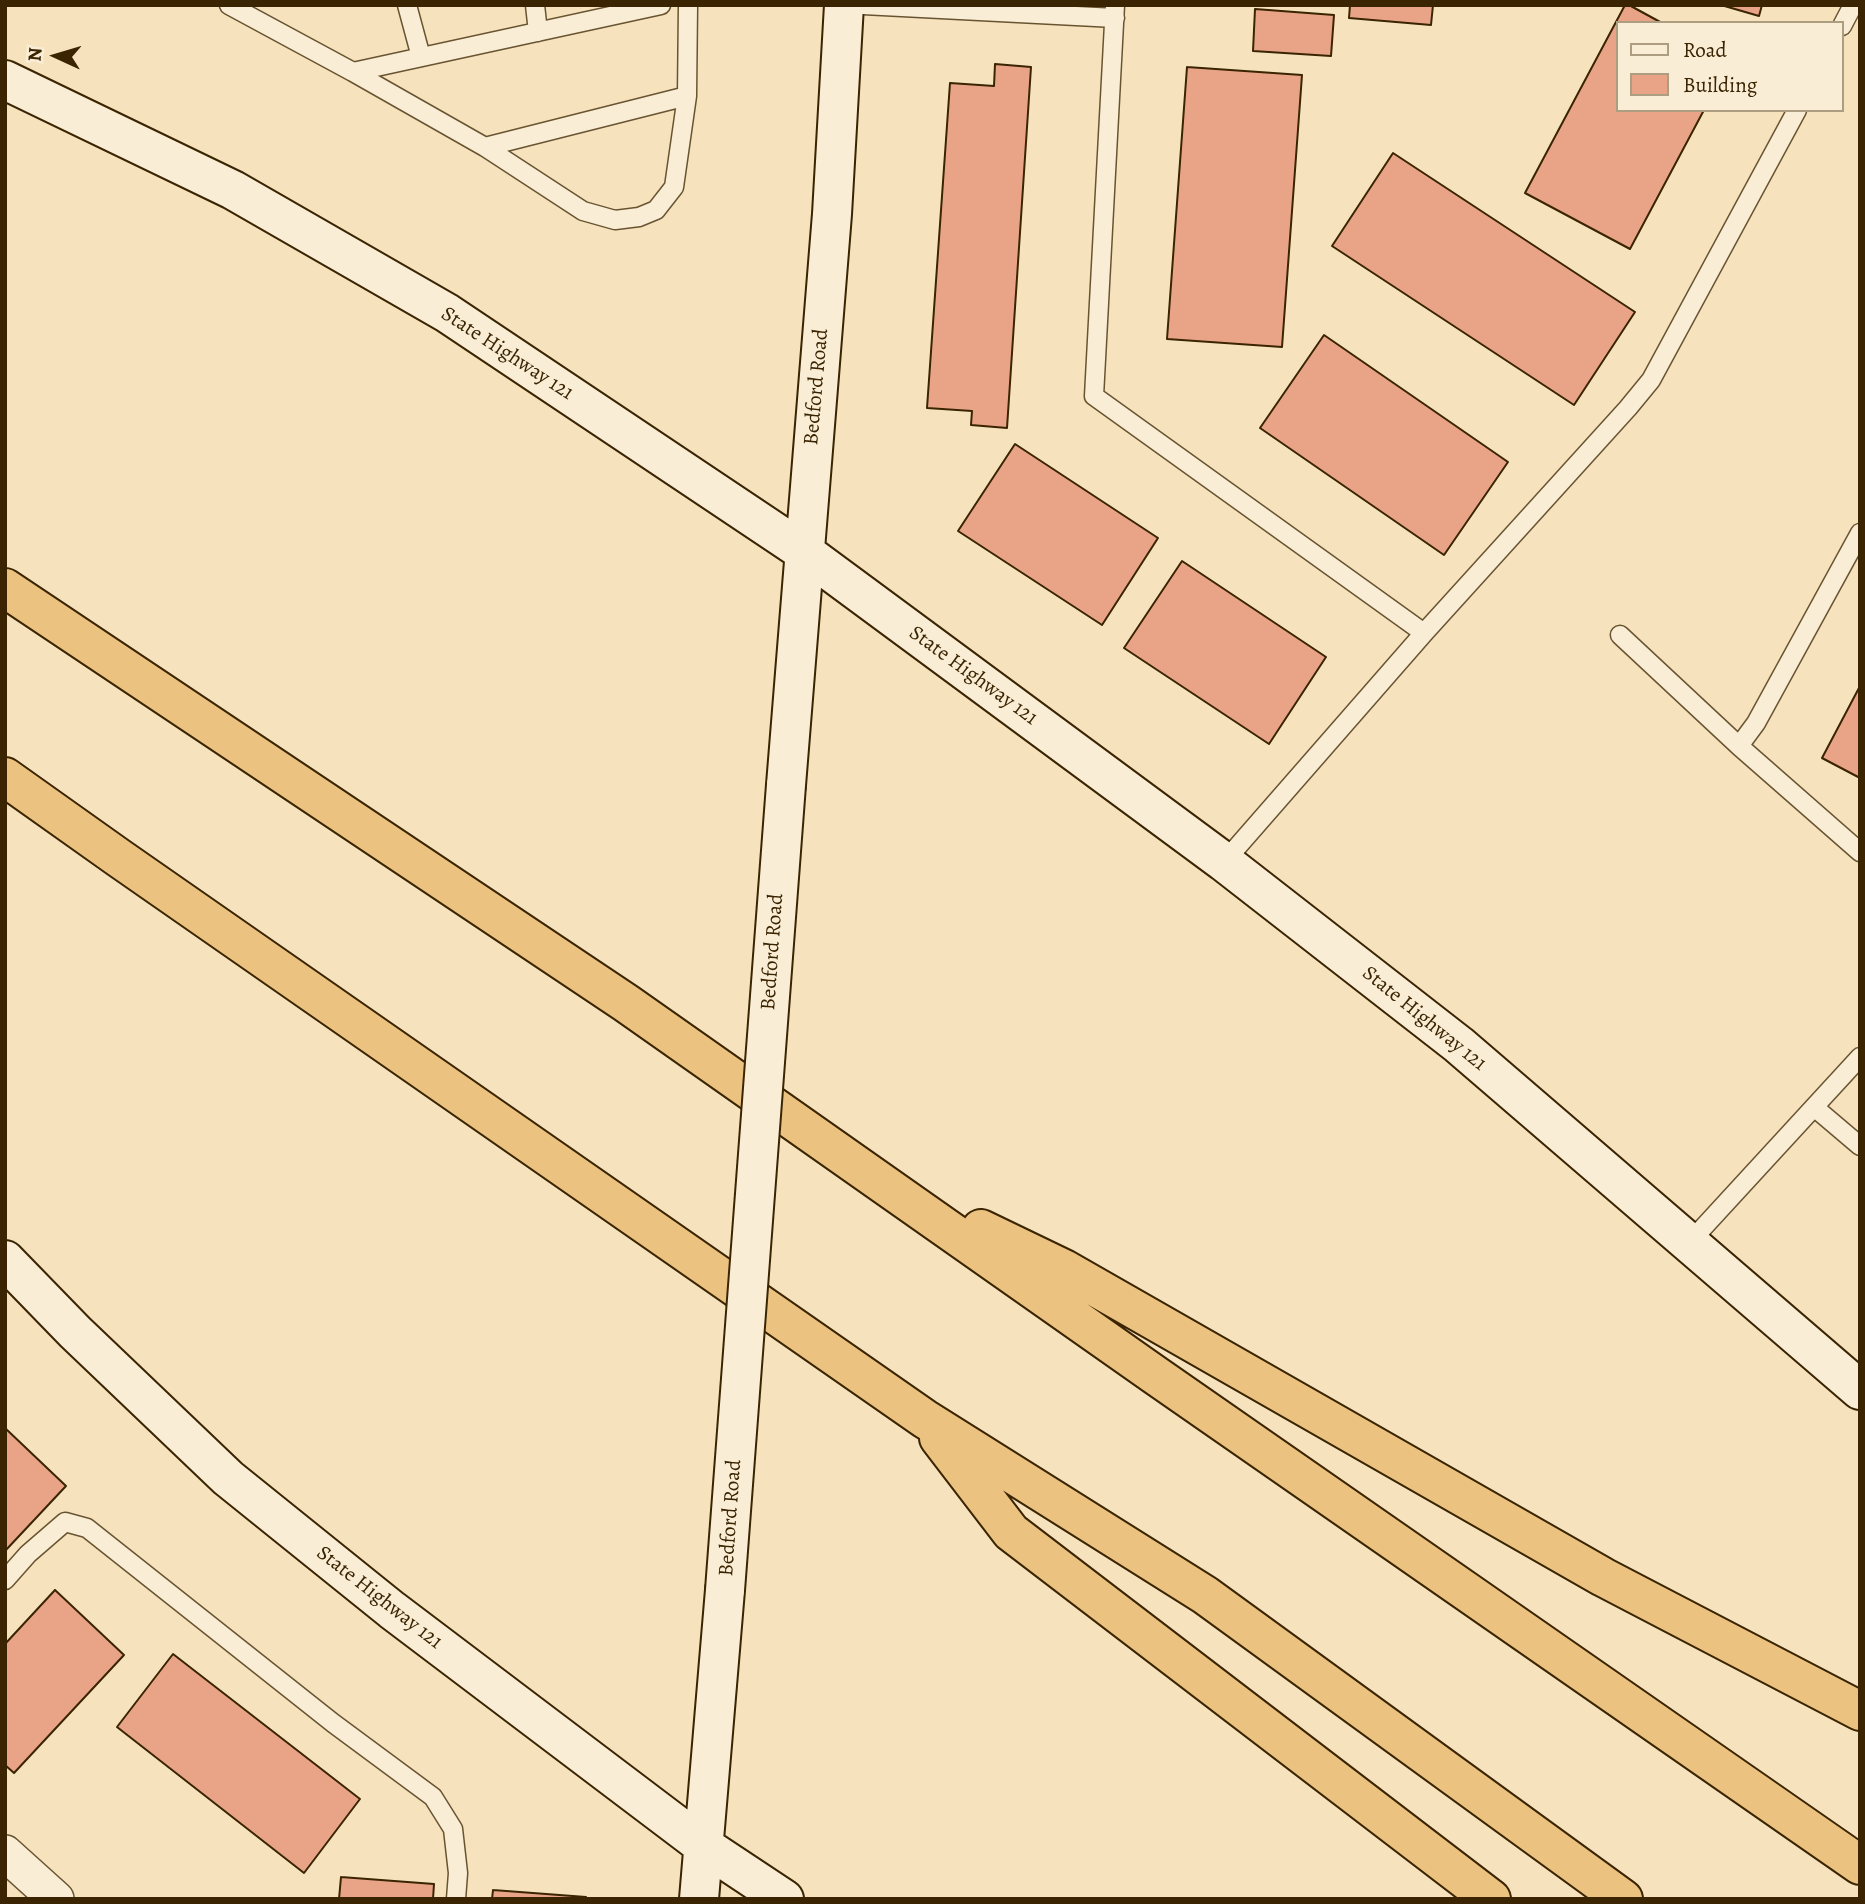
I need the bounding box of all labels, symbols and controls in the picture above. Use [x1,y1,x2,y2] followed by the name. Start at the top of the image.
[21,21,91,91] north arrow
[1616,21,1844,112] legend
[1683,36,1727,64] text: Road
[22,47,49,62] text: N
[1683,71,1757,99] text: Building
[436,302,578,406] street label: State Highway 121
[799,328,835,446] street label: Bedford Road
[904,621,1042,731] street label: State Highway 121
[756,893,790,1011] street label: Bedford Road
[1357,961,1491,1077] street label: State Highway 121
[714,1459,748,1577] street label: Bedford Road
[311,1541,447,1655] street label: State Highway 121

